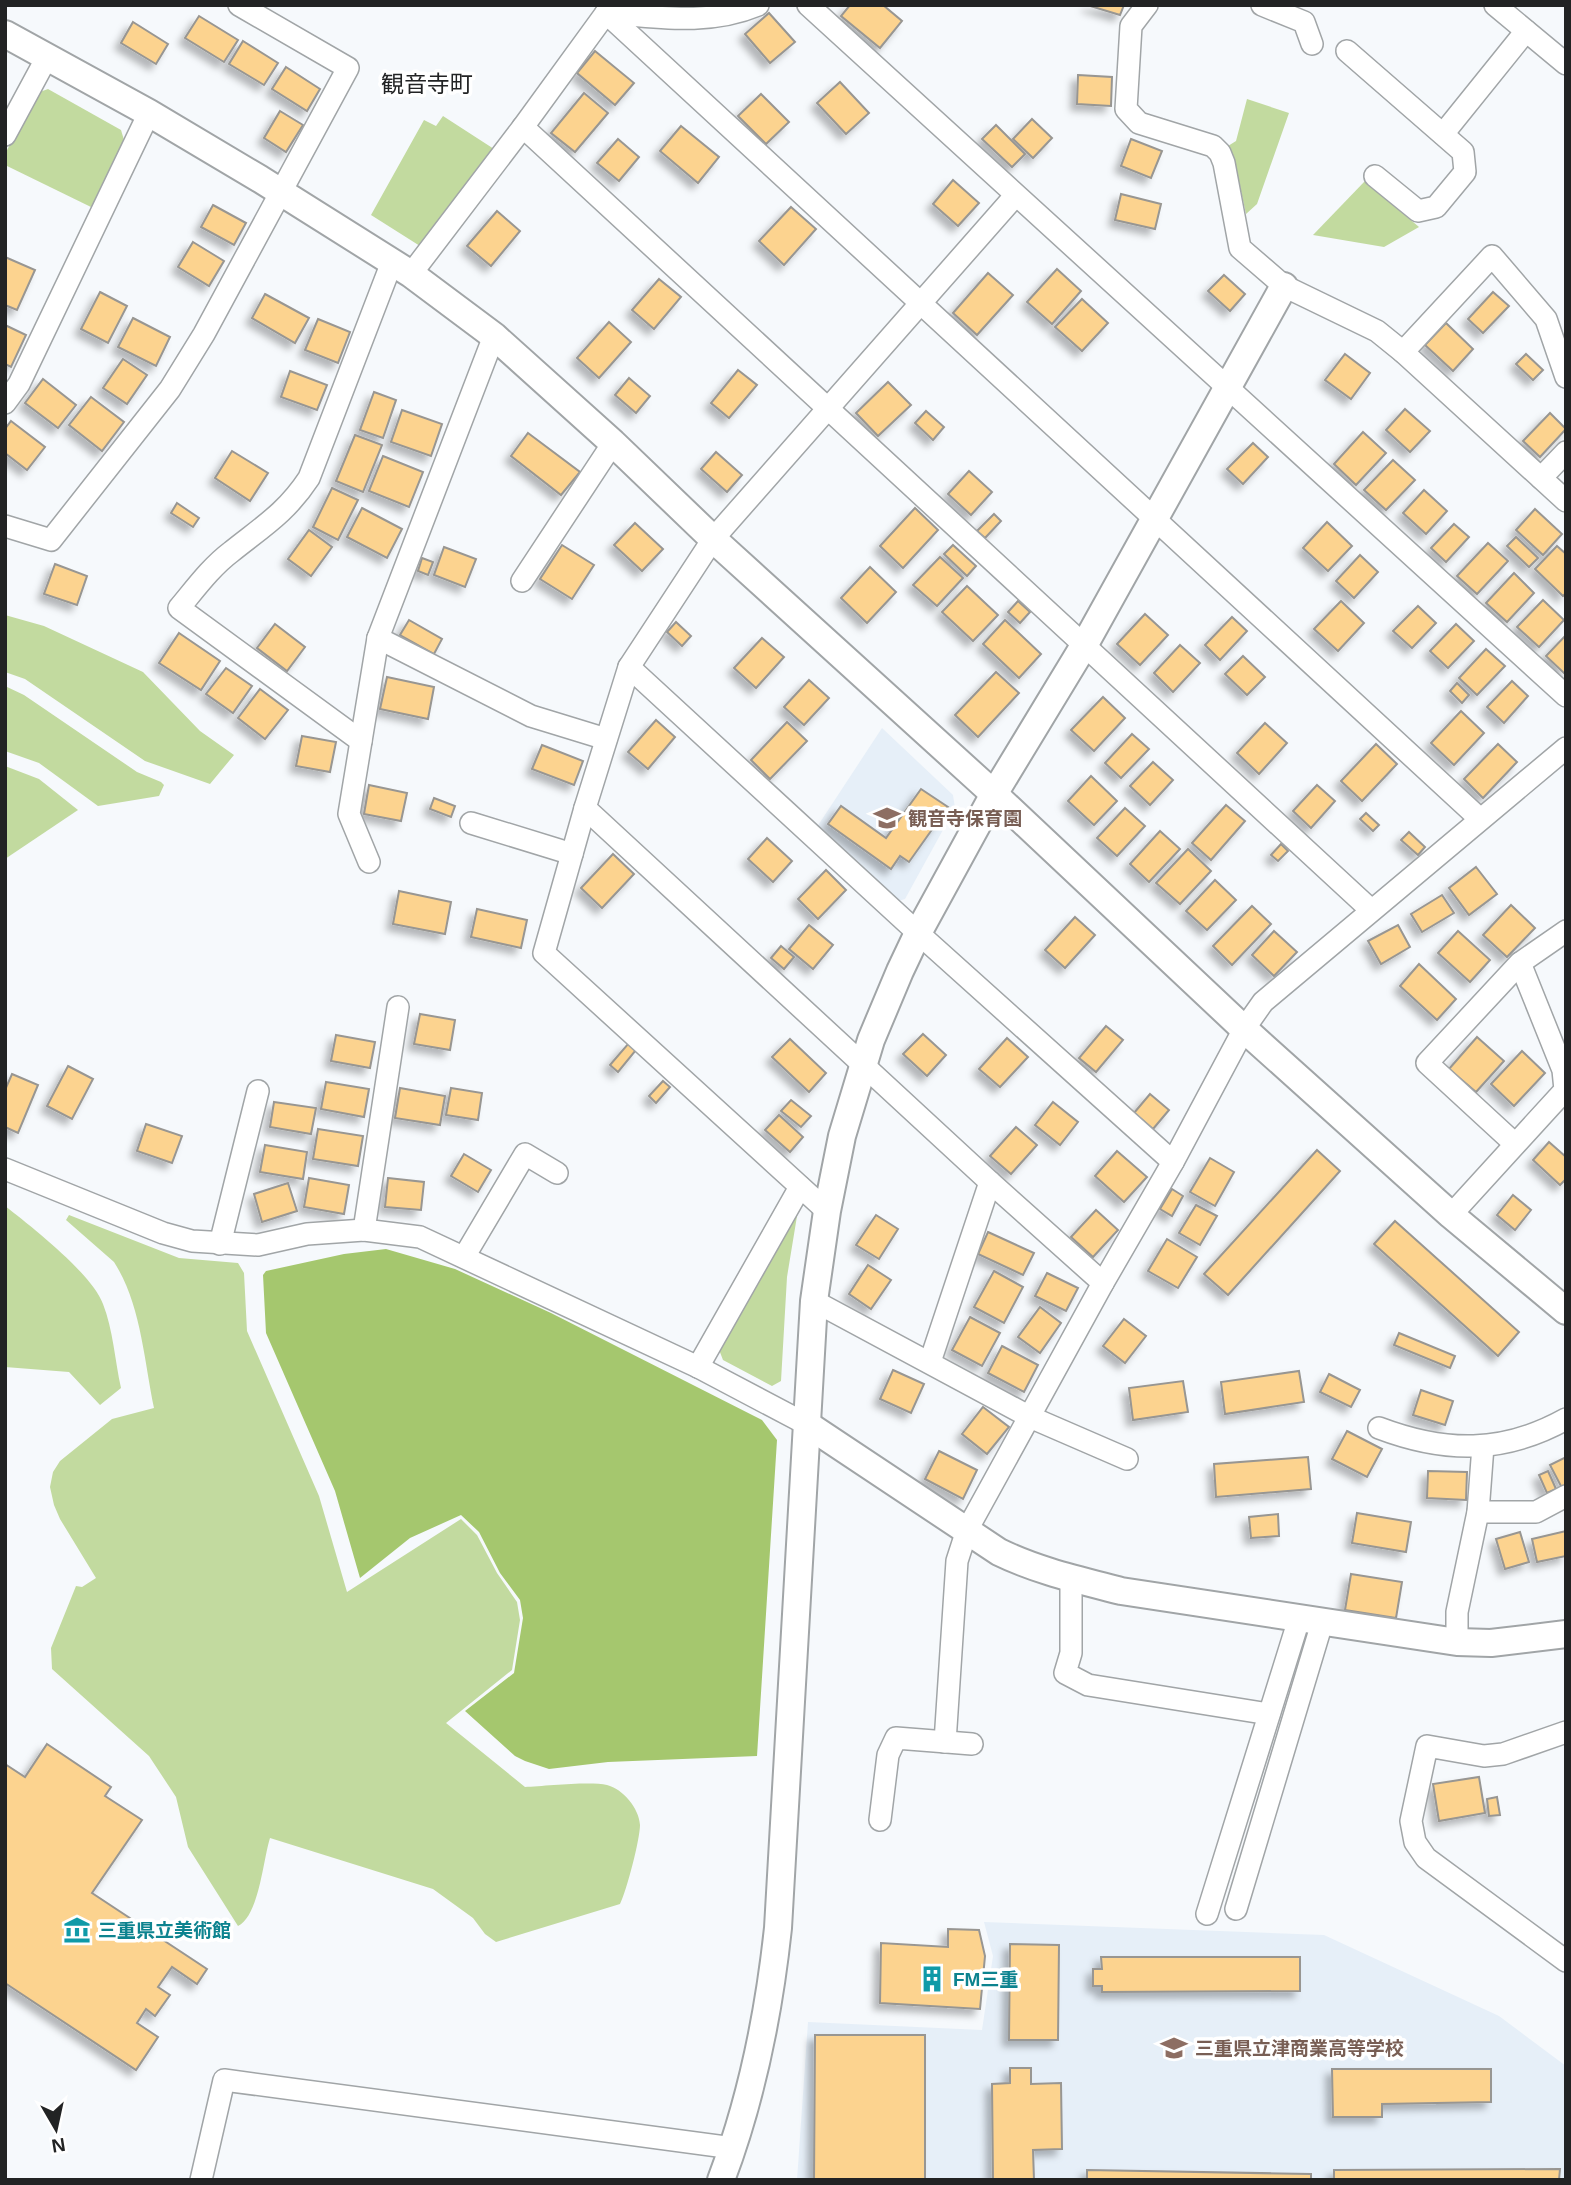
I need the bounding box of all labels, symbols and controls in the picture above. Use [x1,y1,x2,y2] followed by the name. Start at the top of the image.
[381,71,473,97] district label: 観音寺町
[872,803,902,833] school or university icon: 観音寺保育園
[908,808,1022,829] place label: 観音寺保育園
[62,1915,92,1945] museum icon: 三重県立美術館
[98,1920,231,1941] place label: 三重県立美術館
[917,1964,947,1994] building icon: FM三重
[953,1969,1018,1990] place label: FM三重
[1159,2033,1189,2063] school or university icon: 三重県立津商業高等学校
[1195,2038,1404,2059] place label: 三重県立津商業高等学校
[21,2094,91,2164] north arrow
[50,2134,67,2157] text: N

